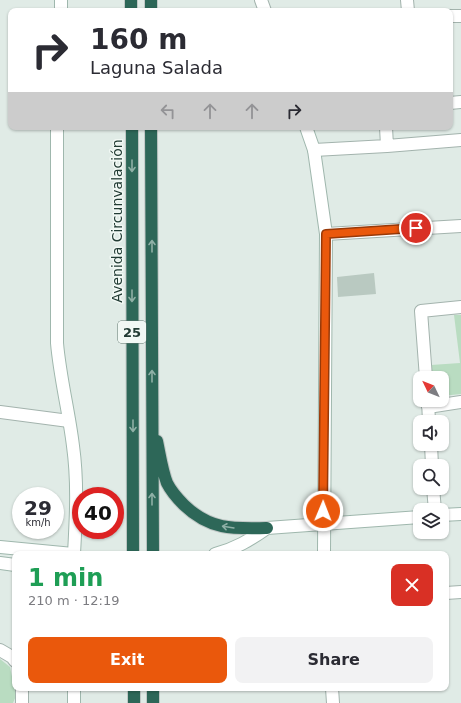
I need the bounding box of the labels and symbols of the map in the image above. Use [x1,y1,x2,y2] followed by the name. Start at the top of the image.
[109,139,125,303] street label: Avenida Circunvalación
[128,159,136,172] one-way arrow
[399,211,433,245] pin
[148,240,156,253] one-way arrow
[128,289,136,302] one-way arrow
[118,321,146,343] road number: 25
[148,370,156,383] one-way arrow
[413,371,449,407] north arrow
[129,419,137,432] one-way arrow
[72,487,124,539] speed limit sign: 40
[302,490,344,532] position arrow
[148,493,156,506] one-way arrow
[222,523,235,531] one-way arrow

